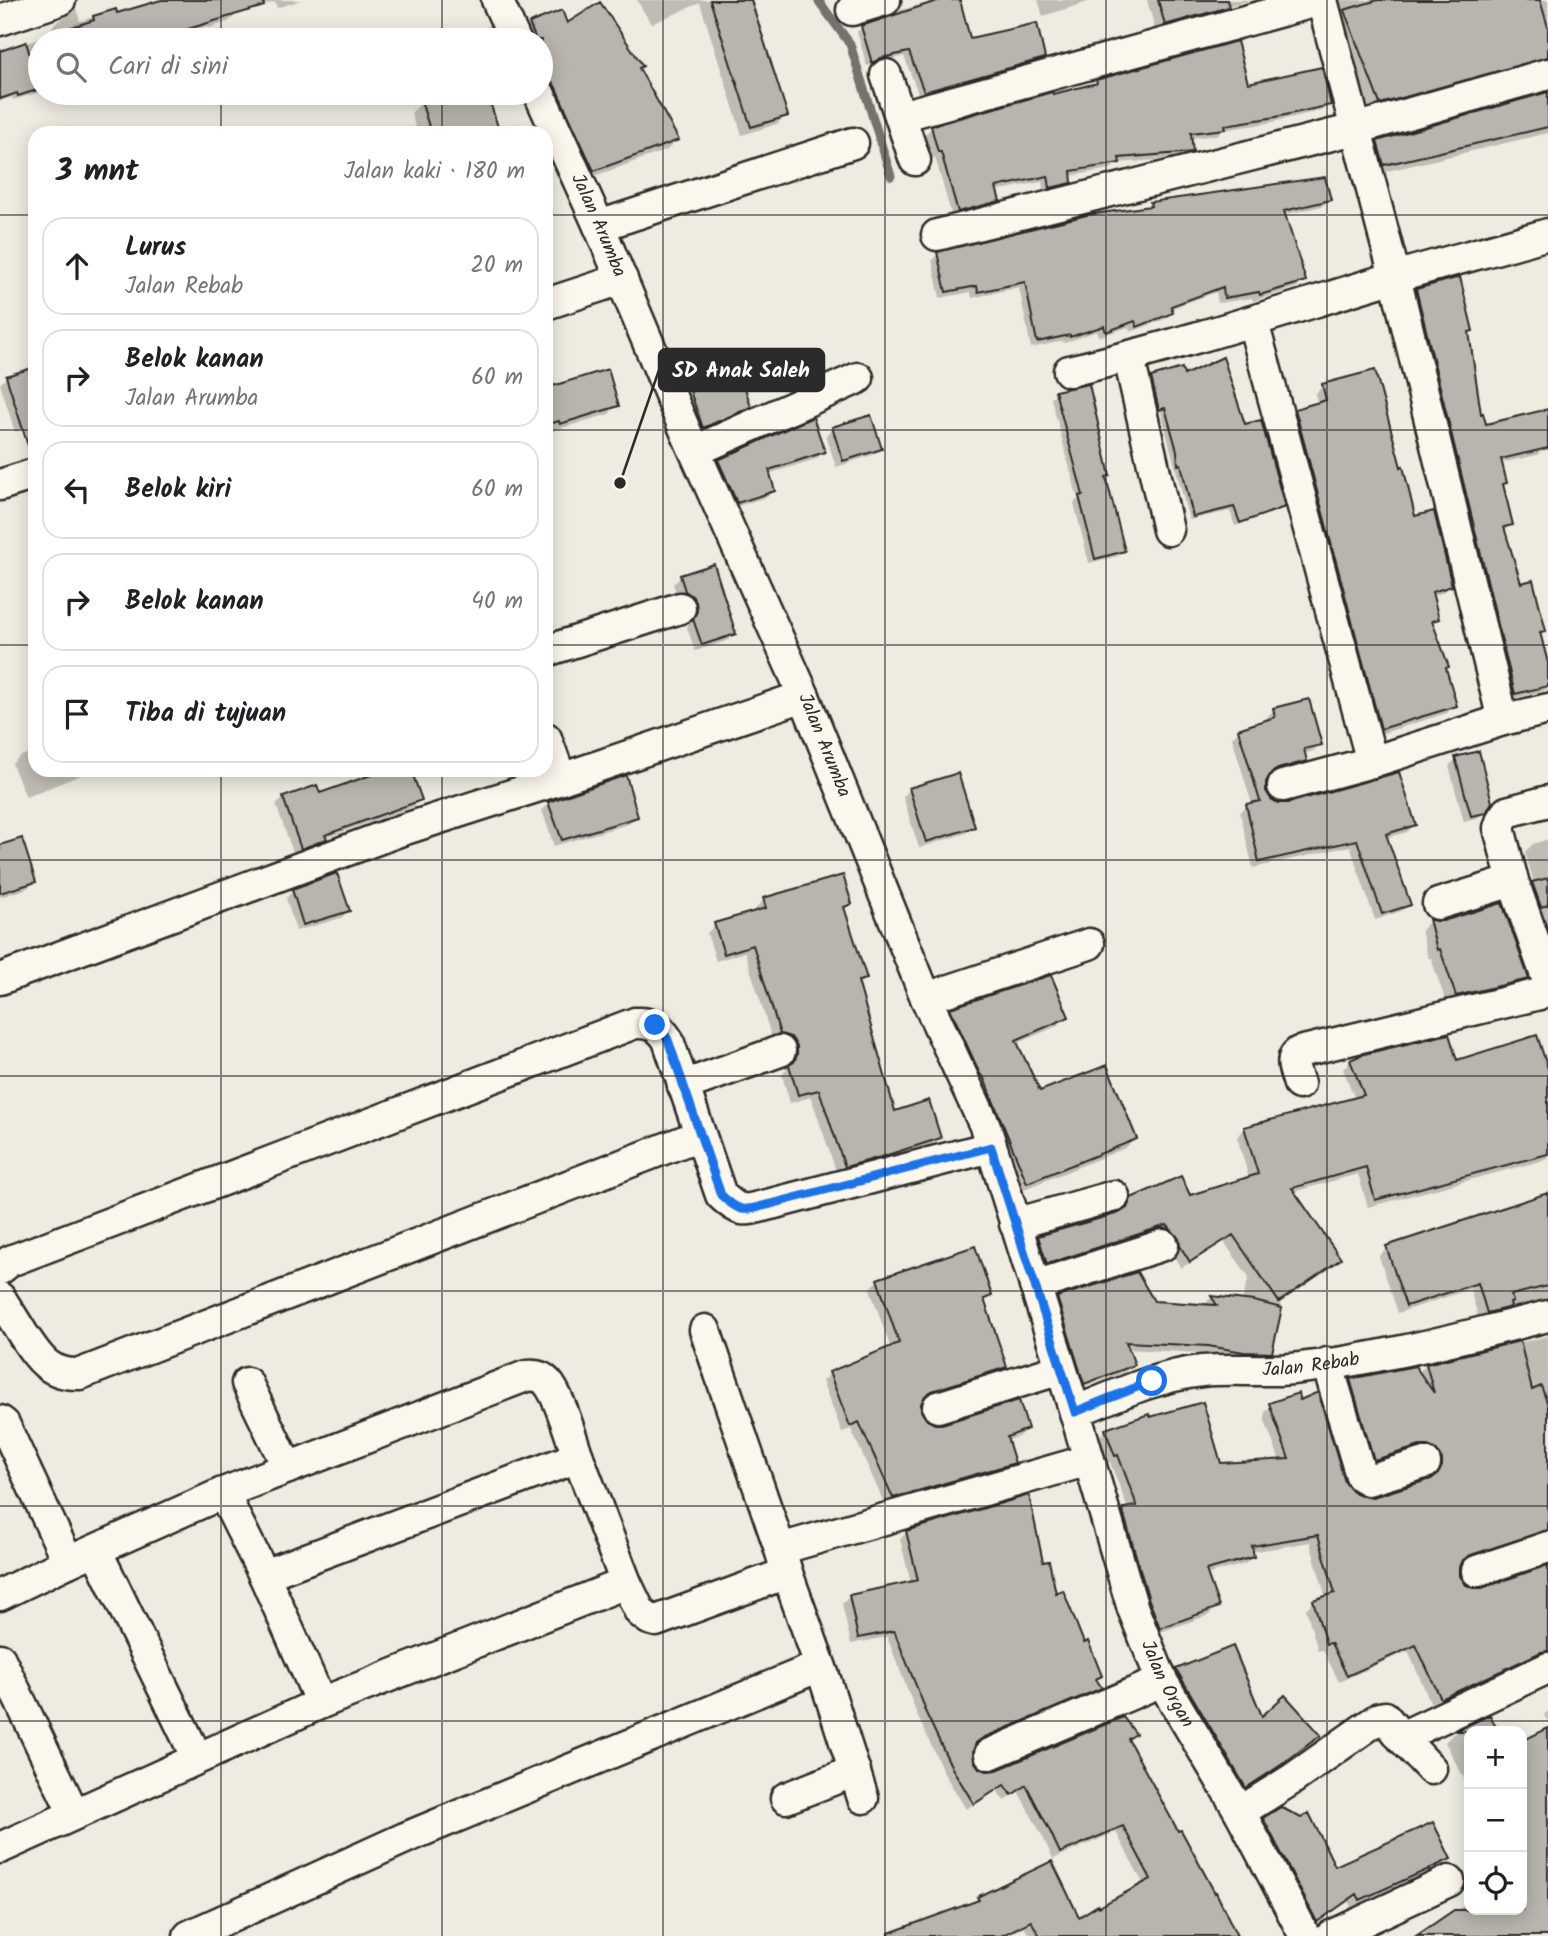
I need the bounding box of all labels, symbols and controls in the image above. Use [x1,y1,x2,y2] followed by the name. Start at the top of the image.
[28,28,553,105] search box
[108,46,228,88] text: Cari di sini
[52,48,90,86] icon: search
[56,148,139,196] text: 3 mnt
[344,154,525,190] text: Jalan kaki · 180 m
[562,169,634,282] street label: Jalan Arumba
[125,227,186,269] text: Lurus
[58,247,96,285] icon: ahead
[471,248,523,284] text: 20 m
[125,269,243,305] text: Jalan Rebab
[125,339,264,381] text: Belok kanan
[659,349,824,391] callout: SD Anak Saleh
[672,355,810,388] text: SD Anak Saleh
[58,359,96,397] icon: right
[471,360,523,396] text: 60 m
[125,381,258,417] text: Jalan Arumba
[125,469,231,511] text: Belok kiri
[58,471,96,509] icon: left
[471,472,523,508] text: 60 m
[125,581,264,623] text: Belok kanan
[58,583,96,621] icon: right
[471,584,523,620] text: 40 m
[789,689,859,802] street label: Jalan Arumba
[125,693,286,735] text: Tiba di tujuan
[58,695,96,733] icon: arrive
[639,1009,670,1040] route end
[1262,1345,1362,1385] street label: Jalan Rebab
[1136,1365,1167,1396] route start
[1132,1636,1202,1734] street label: Jalan Organ
[1464,1726,1527,1915] map controls
[1464,1726,1527,1789] button: +
[1464,1789,1527,1852] button: −
[1464,1852,1527,1915] button: locate

